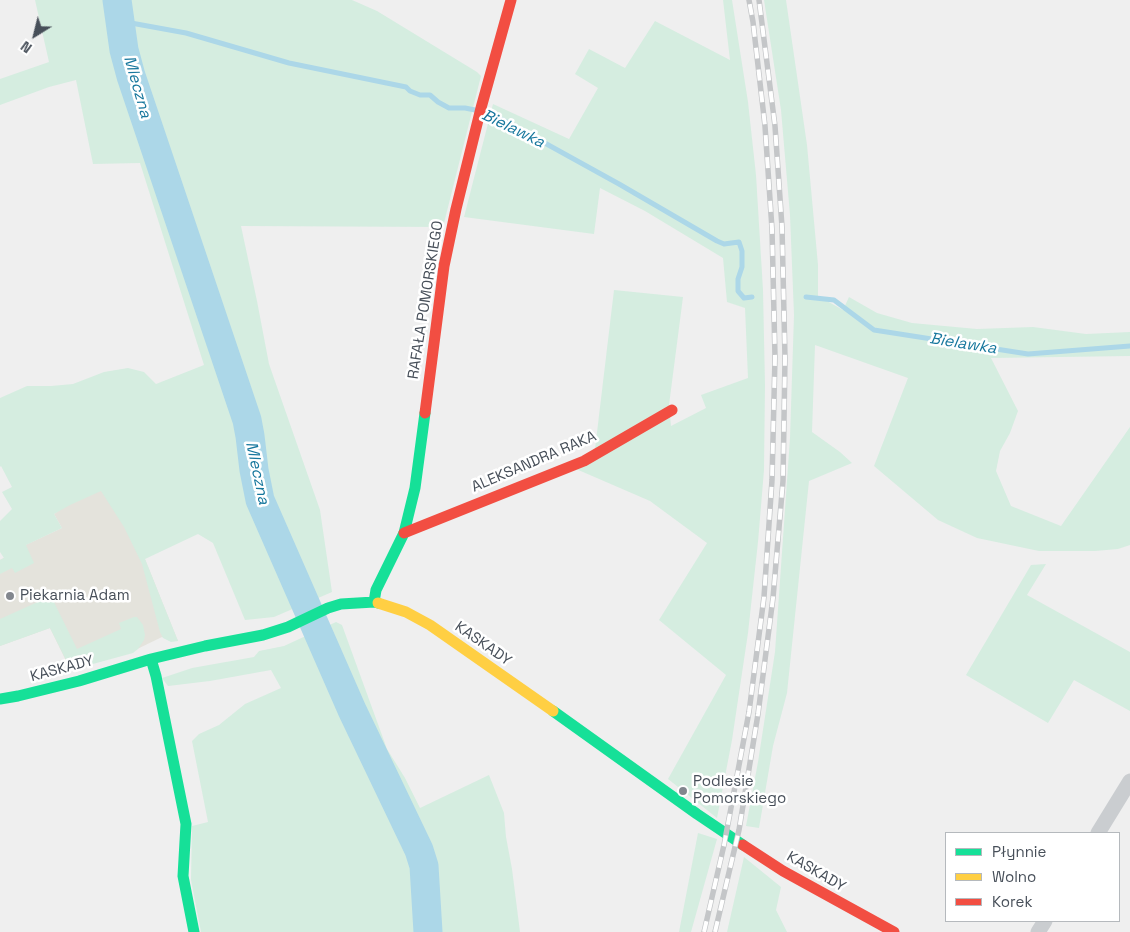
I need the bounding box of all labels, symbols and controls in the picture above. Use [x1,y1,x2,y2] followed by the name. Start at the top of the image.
[10,10,60,60] north arrow
[17,37,35,57] text: N
[119,54,155,120] water label: Mleczna
[479,106,547,152] water label: Bielawka
[405,220,447,380] street label: RAFAŁA POMORSKIEGO
[928,329,998,359] water label: Bielawka
[469,428,599,496] street label: ALEKSANDRA RAKA
[241,440,273,506] water label: Mleczna
[20,587,130,605] place label: Piekarnia Adam
[4,590,16,602] marker: Piekarnia Adam
[451,618,515,670] street label: KASKADY
[28,652,96,686] street label: KASKADY
[693,773,786,808] place label: Podlesie Pomorskiego
[677,785,689,797] marker: Podlesie Pomorskiego
[945,832,1120,922] legend
[992,842,1046,861] text: Płynnie
[783,848,849,896] street label: KASKADY
[992,867,1036,886] text: Wolno
[992,892,1032,911] text: Korek

